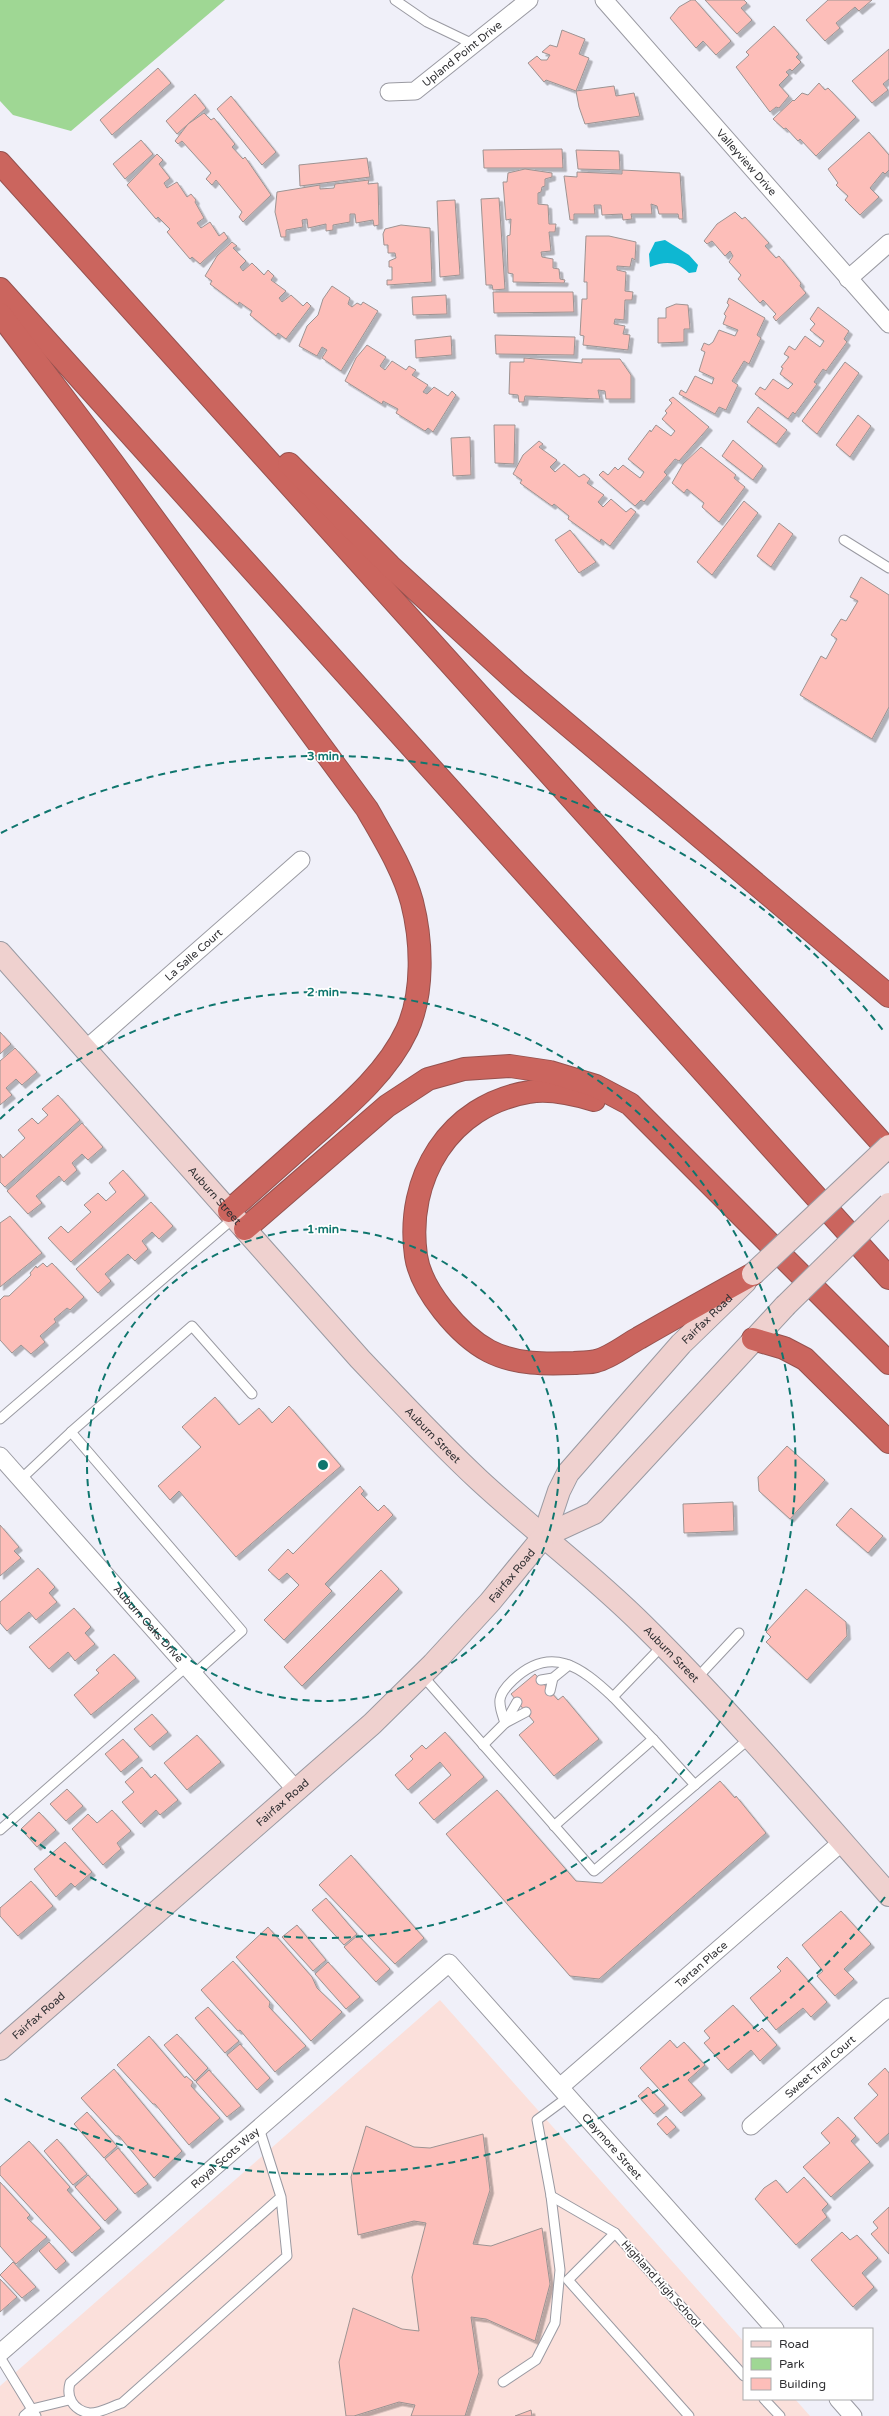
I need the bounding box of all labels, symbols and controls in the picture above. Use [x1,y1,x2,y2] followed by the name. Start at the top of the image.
[420,18,504,89] street label: Upland Point Drive
[714,126,779,198] street label: Valleyview Drive
[307,749,339,763] text: 3 min
[162,926,225,983] street label: La Salle Court
[307,985,339,999] text: 2 min
[186,1164,244,1227] street label: Auburn Street
[307,1222,339,1236] text: 1 min
[679,1291,735,1347] street label: Fairfax Road
[403,1404,464,1466] street label: Auburn Street
[316,1458,330,1472] centre of rings
[486,1546,538,1605] street label: Fairfax Road
[111,1582,186,1665] street label: Auburn Oaks Drive
[641,1623,702,1685] street label: Auburn Street
[253,1776,311,1829] street label: Fairfax Road
[673,1938,730,1990] street label: Tartan Place
[9,1989,67,2042] street label: Fairfax Road
[782,2033,858,2100] street label: Sweet Trail Court
[579,2111,645,2182] street label: Claymore Street
[188,2124,262,2191] street label: Royal Scots Way
[618,2238,704,2330] street label: Highland High School
[743,2328,873,2400] legend
[779,2337,809,2351] text: Road
[779,2357,805,2371] text: Park
[779,2377,826,2391] text: Building

